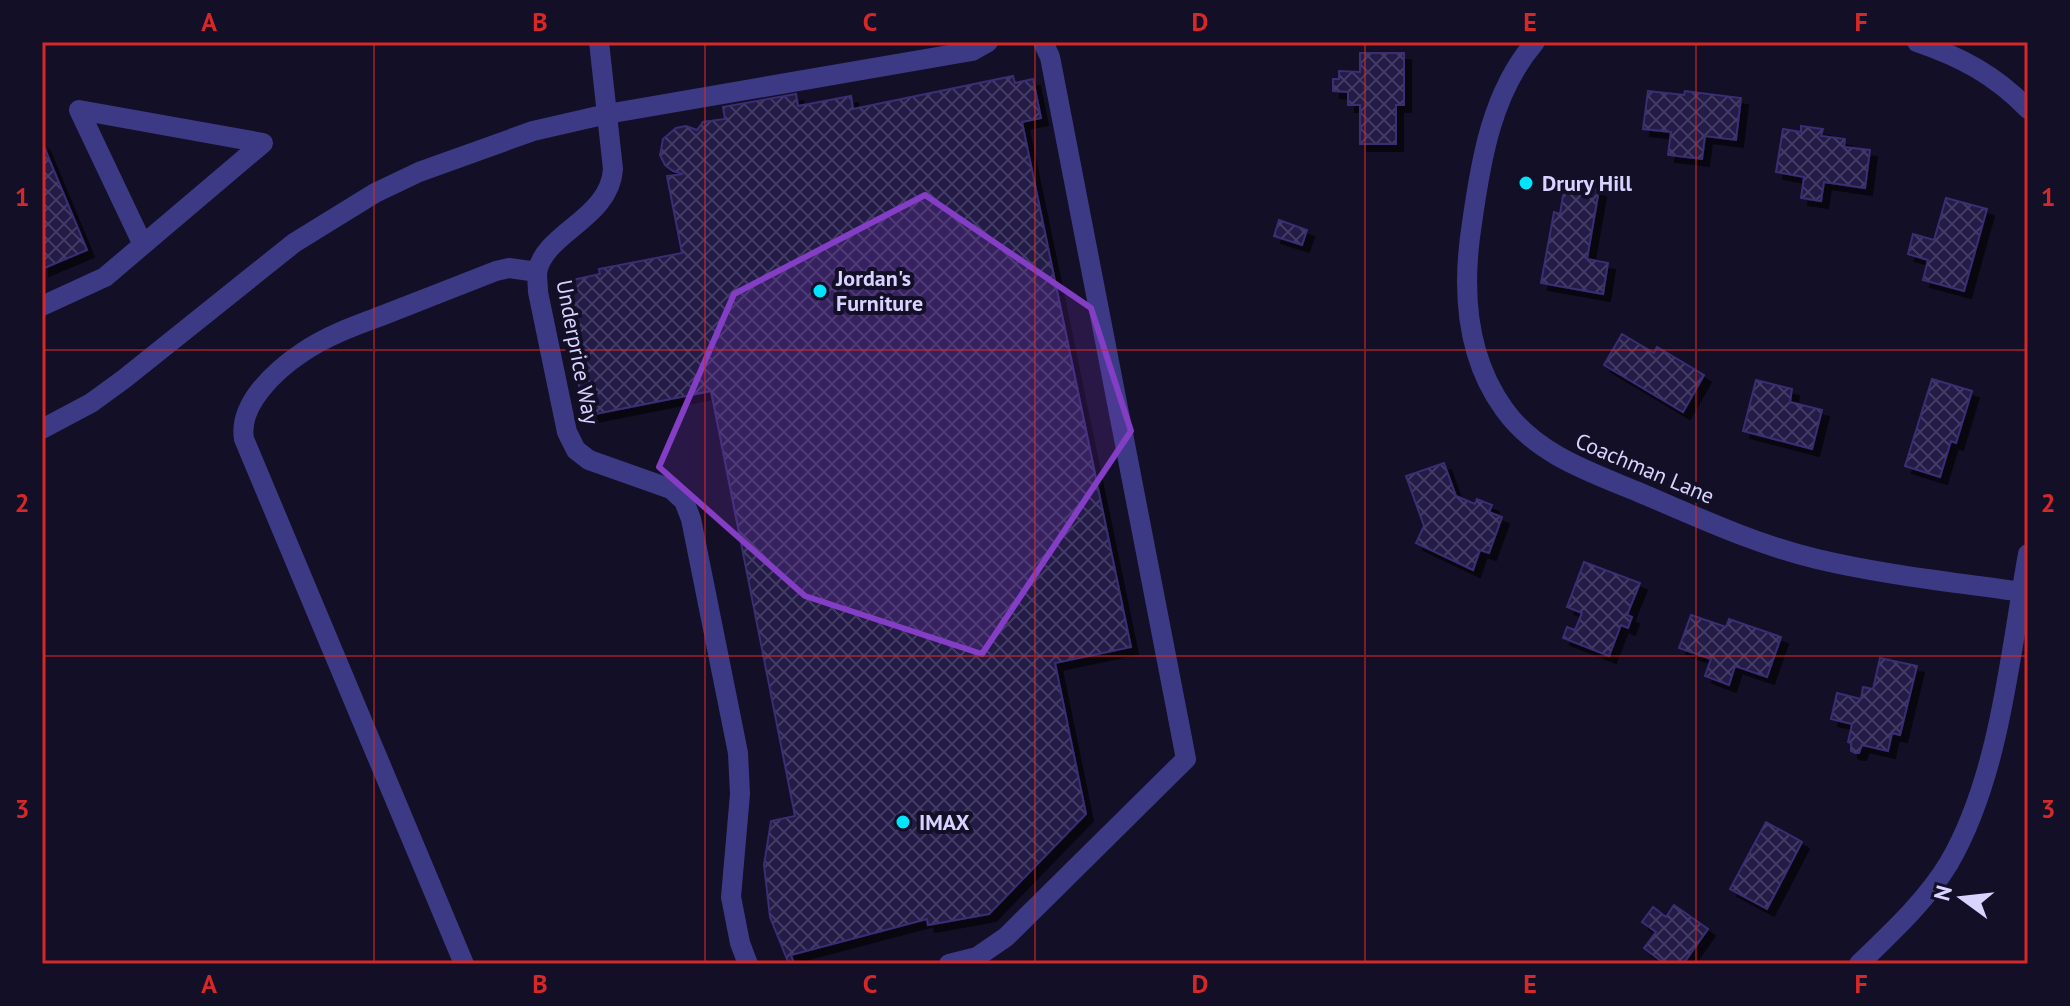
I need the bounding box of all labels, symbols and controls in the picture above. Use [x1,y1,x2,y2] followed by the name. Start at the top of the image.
[201,5,217,38] text: A
[532,5,548,38] text: B
[863,5,877,38] text: C
[1192,5,1208,38] text: D
[1523,5,1537,38] text: E
[1854,5,1868,38] text: F
[1542,169,1633,197] place label: Drury Hill
[1517,174,1535,192] marker: Drury Hill
[15,180,29,213] text: 1
[2041,180,2055,213] text: 1
[835,264,923,317] place label: Jordan's Furniture
[550,277,606,427] street label: Underprice Way
[811,282,829,300] marker: Jordan's Furniture
[1571,426,1719,510] street label: Coachman Lane
[15,486,29,519] text: 2
[2041,486,2055,519] text: 2
[15,792,29,825] text: 3
[2041,792,2055,825] text: 3
[919,808,970,836] place label: IMAX
[894,813,912,831] marker: IMAX
[1922,858,2002,938] north arrow
[1927,882,1958,903] text: N
[201,967,217,1000] text: A
[532,967,548,1000] text: B
[863,967,877,1000] text: C
[1192,967,1208,1000] text: D
[1523,967,1537,1000] text: E
[1854,967,1868,1000] text: F

